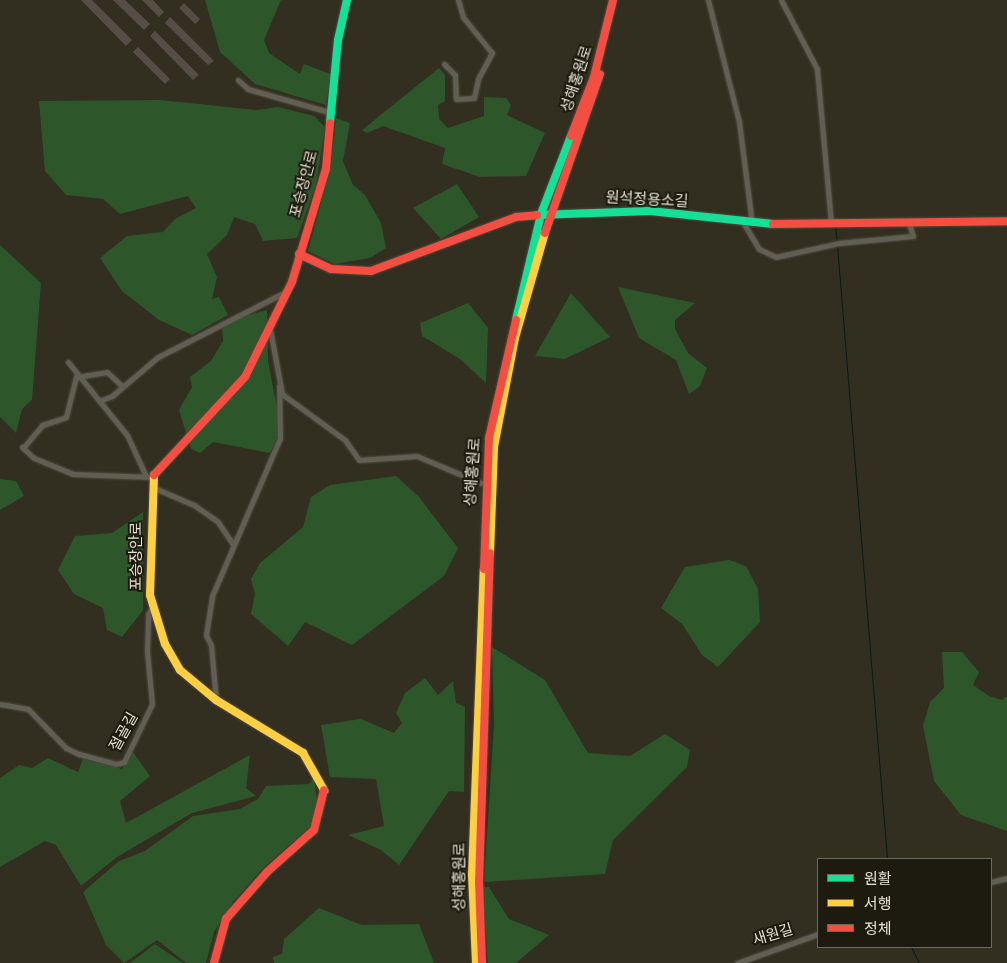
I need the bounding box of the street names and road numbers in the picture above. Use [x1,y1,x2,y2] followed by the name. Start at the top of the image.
[558,43,596,115] street label: 성해홍원로
[286,148,322,220] street label: 포승장안로
[605,189,689,211] street label: 원석정용소길
[462,437,484,507] street label: 성해홍원로
[128,522,146,590] street label: 포승장안로
[106,710,142,754] street label: 절골길
[451,843,469,911] street label: 성해홍원로
[751,920,795,950] street label: 새원길

